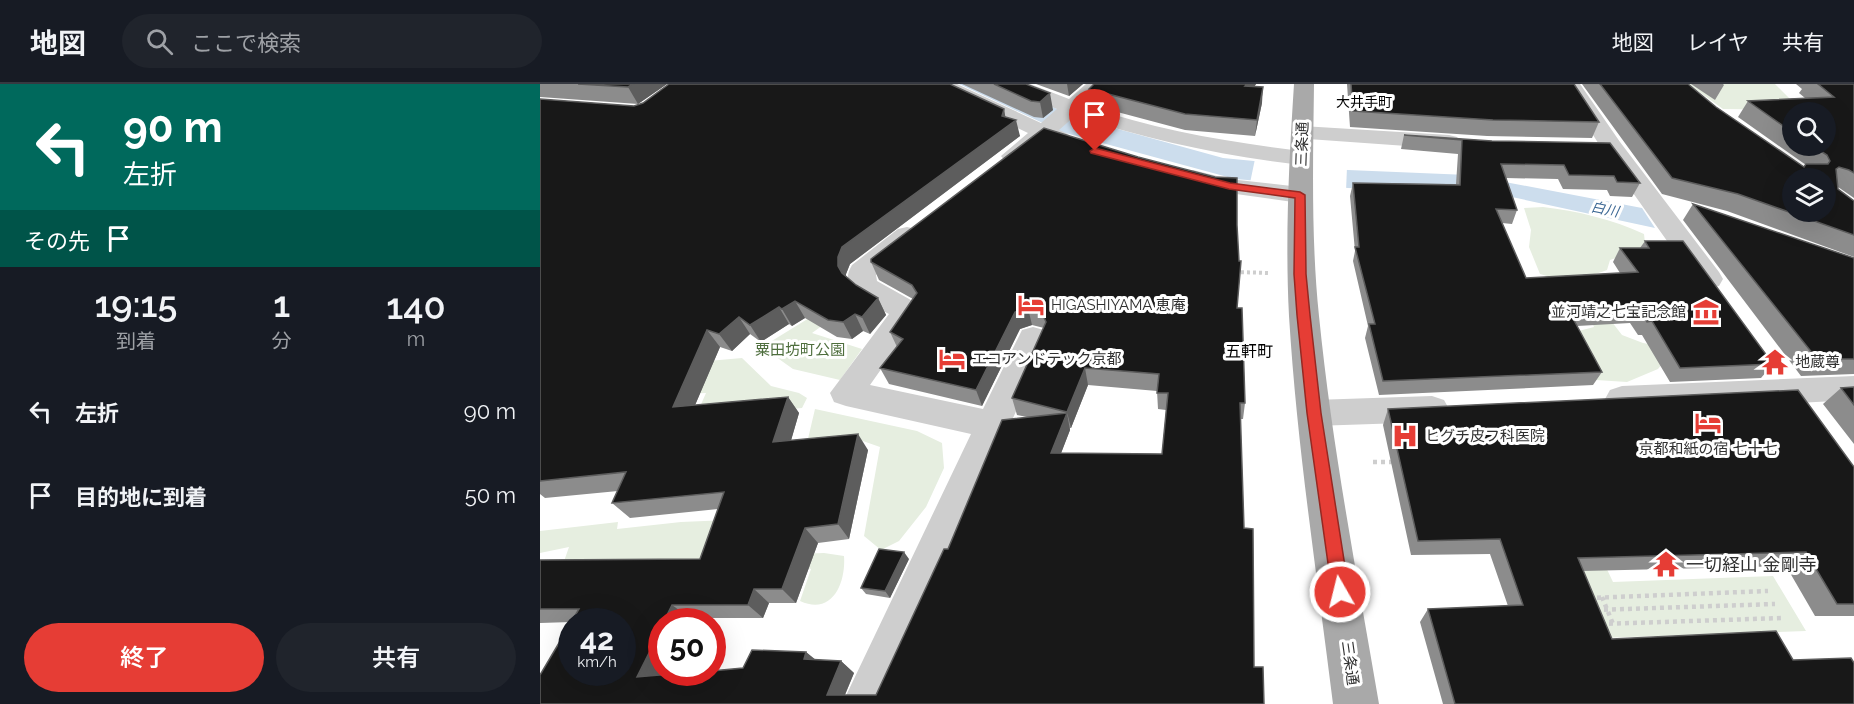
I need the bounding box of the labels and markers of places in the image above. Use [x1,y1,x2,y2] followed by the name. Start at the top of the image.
[1069,89,1120,151] pin
[1016,290,1046,320] hotel icon: HIGASHIYAMA 恵庵
[1051,296,1186,314] place label: HIGASHIYAMA 恵庵
[1691,297,1721,327] museum icon: 並河靖之七宝記念館
[1551,303,1686,321] place label: 並河靖之七宝記念館
[937,344,967,374] hotel icon: エコアンドテック京都
[1760,347,1790,377] temple icon: 地蔵尊
[972,350,1121,368] place label: エコアンドテック京都
[1795,353,1840,371] place label: 地蔵尊
[1693,408,1723,438] hotel icon: 京都和紙の宿 七十七
[1390,421,1420,451] hospital icon: ヒグチ皮フ科医院
[1425,427,1545,445] place label: ヒグチ皮フ科医院
[1639,440,1777,458] place label: 京都和紙の宿 七十七
[1651,549,1681,579] temple icon: 一切経山 金剛寺
[1686,554,1817,575] place label: 一切経山 金剛寺

